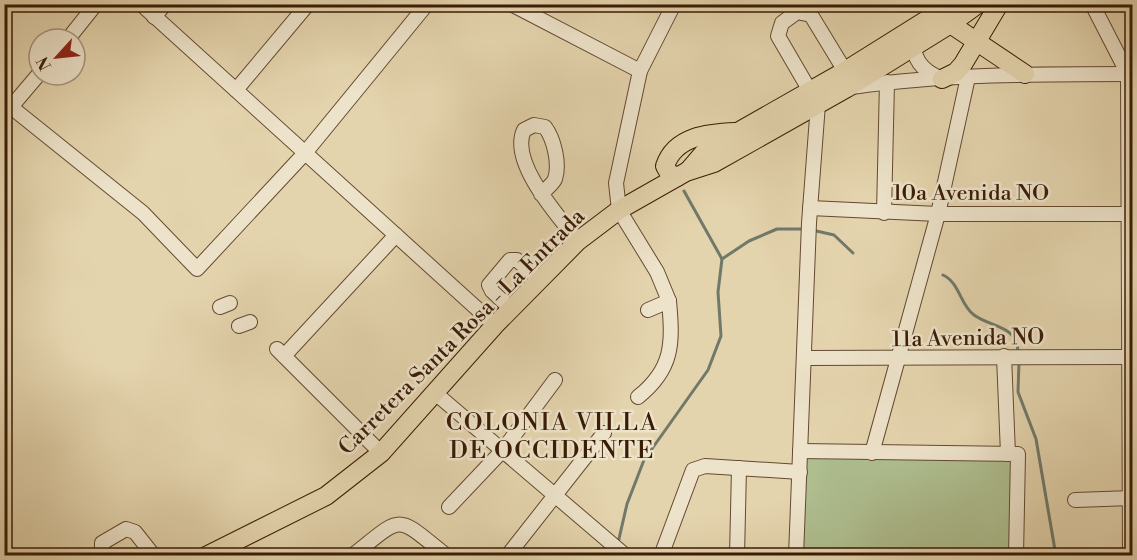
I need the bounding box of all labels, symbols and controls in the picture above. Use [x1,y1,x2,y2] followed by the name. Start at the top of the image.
[27,27,87,87] north arrow
[33,53,56,74] text: N
[893,180,1049,207] street label: 10a Avenida NO
[333,203,592,461] street label: Carretera Santa Rosa - La Entrada
[891,324,1045,353] street label: 11a Avenida NO
[446,408,658,466] district label: COLONIA VILLA DE OCCIDENTE

